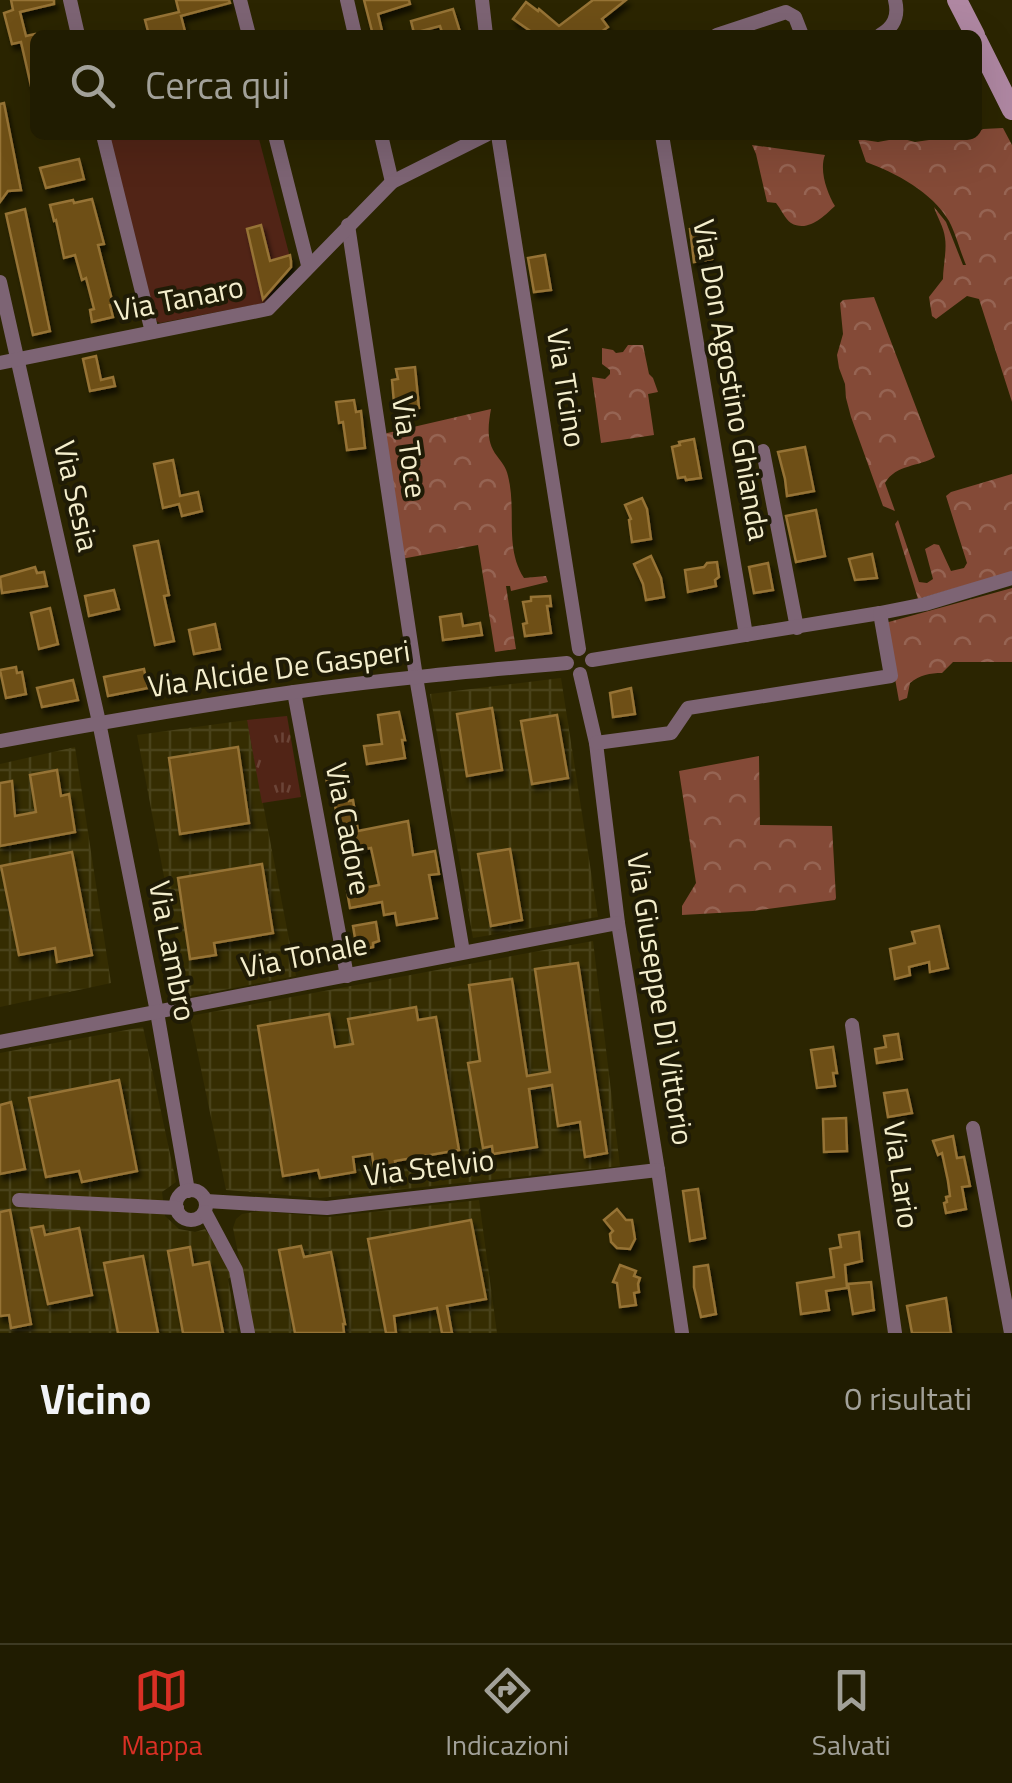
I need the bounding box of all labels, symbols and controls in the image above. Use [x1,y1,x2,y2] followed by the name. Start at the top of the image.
[30,30,982,140] search box
[145,56,290,114] text: Cerca qui
[65,58,120,113] icon: search
[681,216,783,544] street label: Via Don Agostino Ghianda
[110,263,247,333] street label: Via Tanaro
[535,325,599,451] street label: Via Ticino
[380,393,440,501] street label: Via Toce
[42,436,112,556] street label: Via Sesia
[145,627,413,709] street label: Via Alcide De Gasperi
[314,759,384,899] street label: Via Cadore
[615,849,707,1148] street label: Via Giuseppe Di Vittorio
[137,877,209,1025] street label: Via Lambro
[237,920,371,990] street label: Via Tonale
[872,1118,932,1231] street label: Via Lario
[361,1136,497,1198] street label: Via Stelvio
[40,1366,151,1430] text: Vicino
[844,1374,972,1422] text: 0 risultati
[121,1663,202,1766] tab: Mappa
[445,1663,569,1766] tab: Indicazioni
[812,1663,891,1766] tab: Salvati

